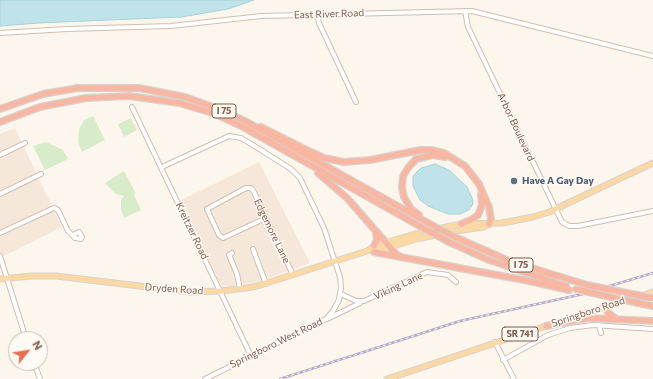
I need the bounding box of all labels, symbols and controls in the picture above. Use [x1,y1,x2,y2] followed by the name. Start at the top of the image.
[294,7,364,21] street label: East River Road
[495,91,537,163] street label: Arbor Boulevard
[212,104,236,118] road number: I 75
[522,175,594,187] place label: Have A Gay Day
[509,176,519,186] marker: Have A Gay Day
[251,197,293,265] street label: Edgemore Lane
[173,201,211,261] street label: Kreitzer Road
[509,258,533,272] road number: I 75
[372,269,424,303] street label: Viking Lane
[144,281,204,297] street label: Dryden Road
[550,294,626,330] street label: Springboro Road
[228,315,324,371] street label: Springboro West Road
[502,327,538,341] road number: SR 741
[8,331,48,371] north arrow
[30,338,46,352] text: N

